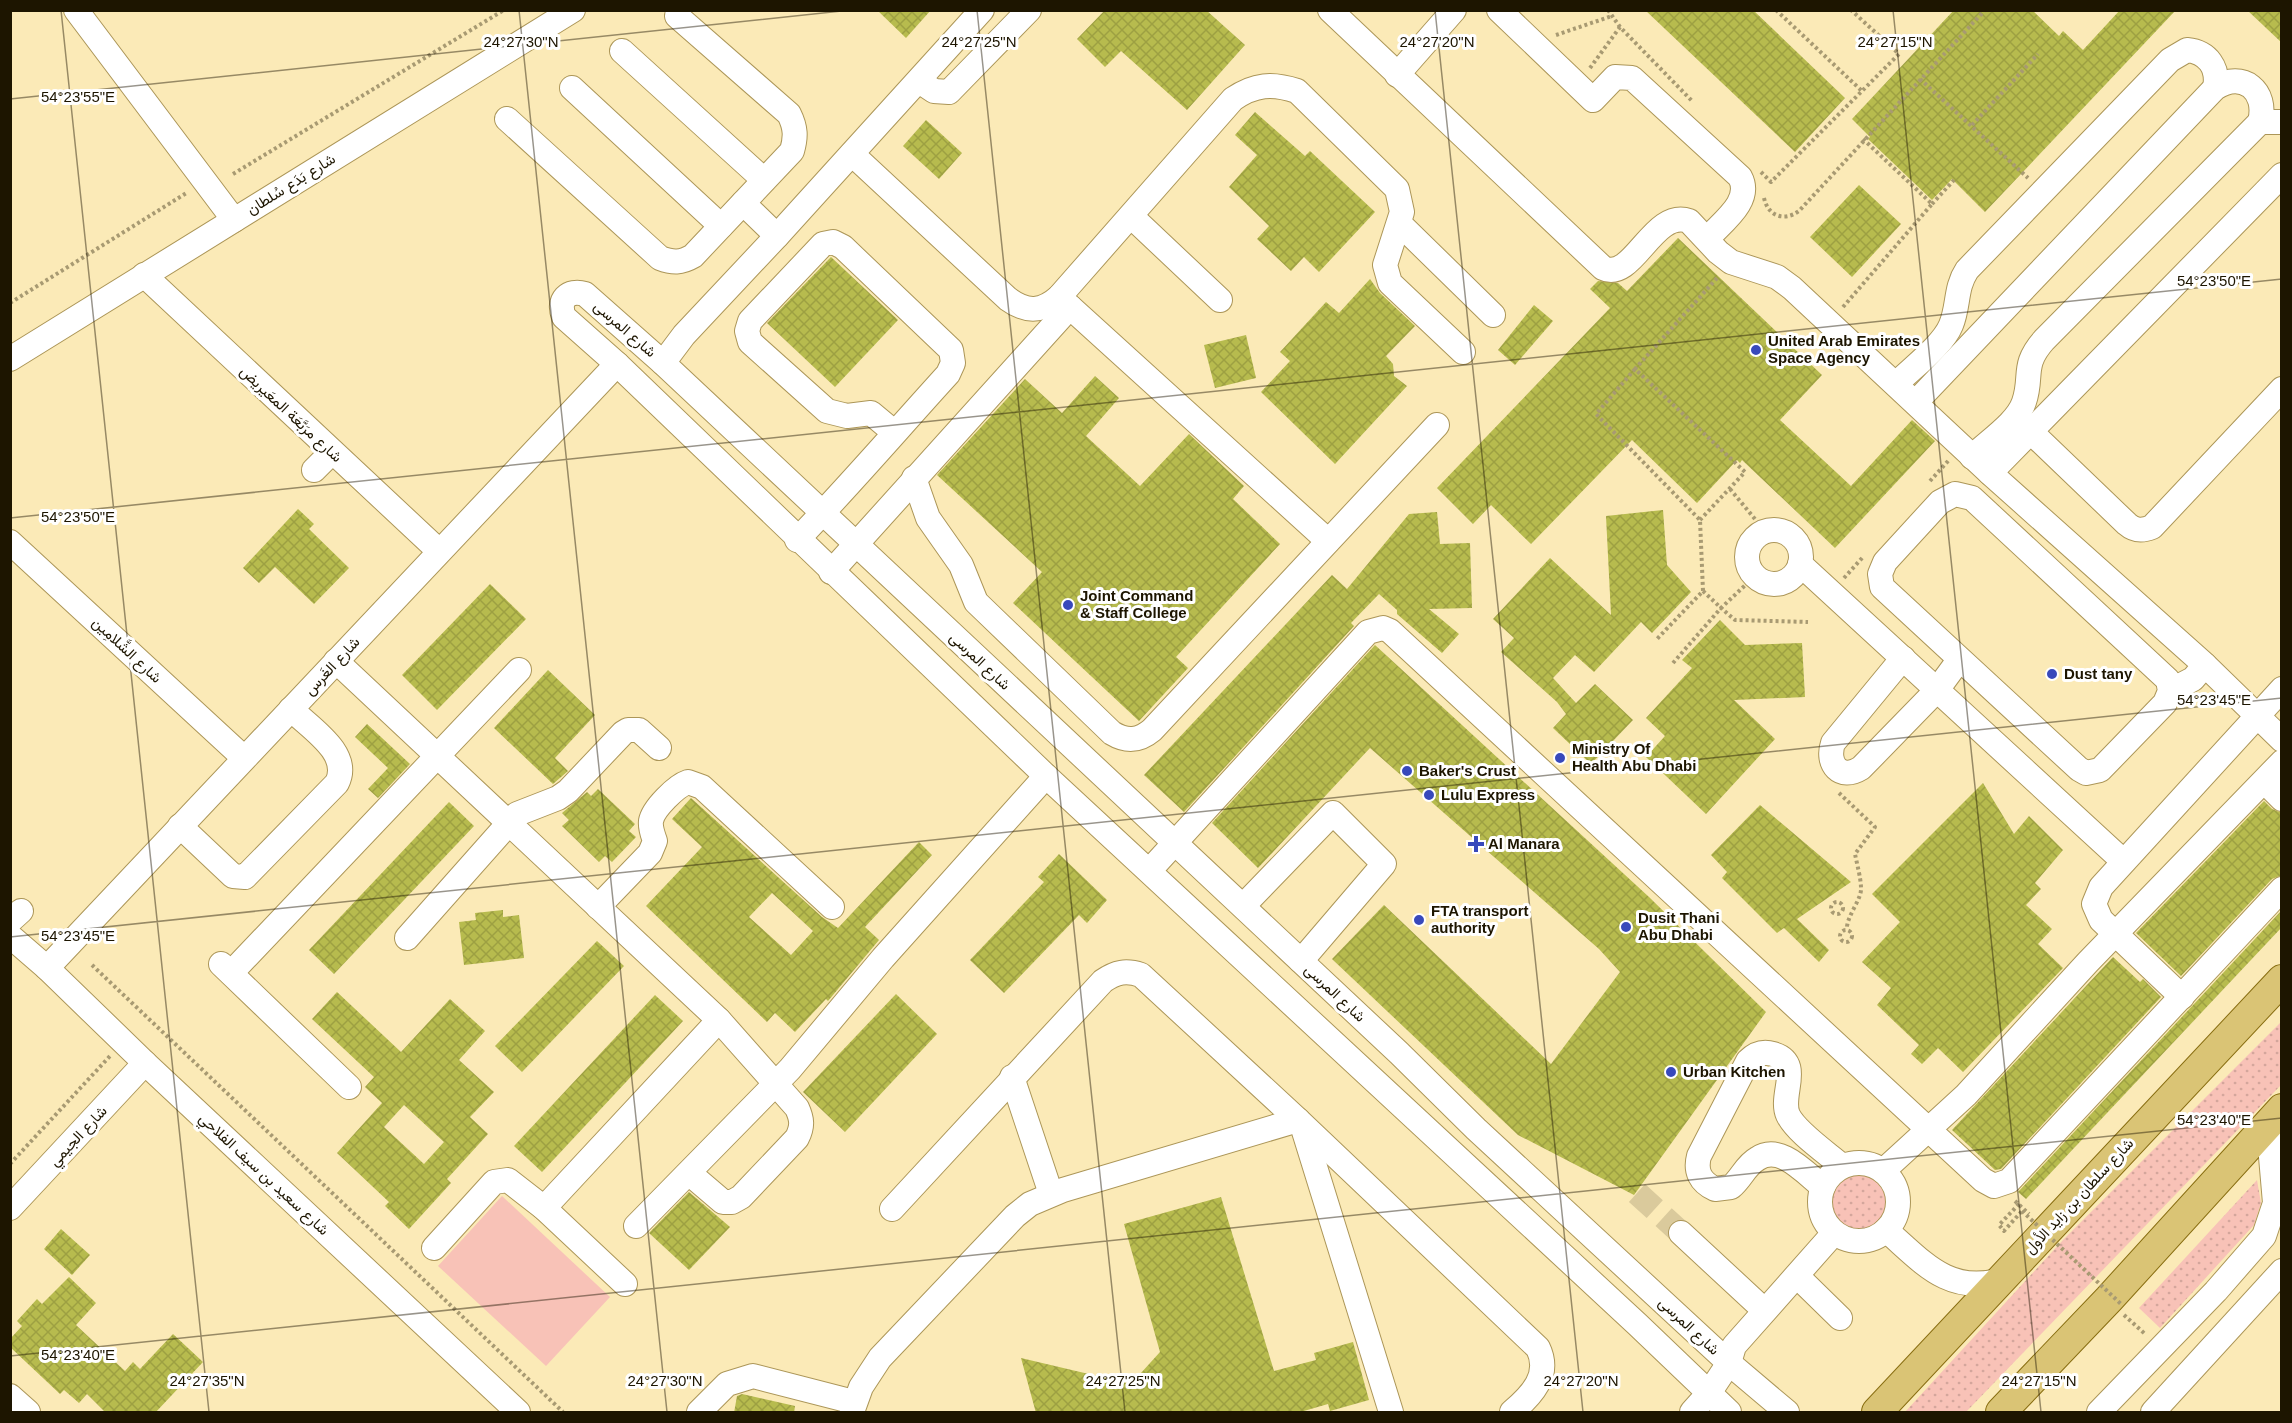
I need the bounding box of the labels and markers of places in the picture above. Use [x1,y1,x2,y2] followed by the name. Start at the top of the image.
[1768,332,1920,366] place label: United Arab Emirates Space Agency
[1749,343,1763,357] marker: United Arab Emirates Space Agency
[1080,587,1193,621] place label: Joint Command & Staff College
[1061,598,1075,612] marker: Joint Command & Staff College
[2064,665,2133,682] place label: Dust tany
[2045,667,2059,681] marker: Dust tany
[1572,740,1696,774] place label: Ministry Of Health Abu Dhabi
[1553,751,1567,765] marker: Ministry Of Health Abu Dhabi
[1419,762,1516,779] place label: Baker's Crust
[1400,764,1414,778] marker: Baker's Crust
[1441,786,1535,803] place label: Lulu Express
[1422,788,1436,802] marker: Lulu Express
[1488,835,1560,852] place label: Al Manara
[1469,837,1483,851] marker: Al Manara
[1431,902,1529,936] place label: FTA transport authority
[1638,909,1720,943] place label: Dusit Thani Abu Dhabi
[1412,913,1426,927] marker: FTA transport authority
[1619,920,1633,934] marker: Dusit Thani Abu Dhabi
[1683,1063,1786,1080] place label: Urban Kitchen
[1664,1065,1678,1079] marker: Urban Kitchen

